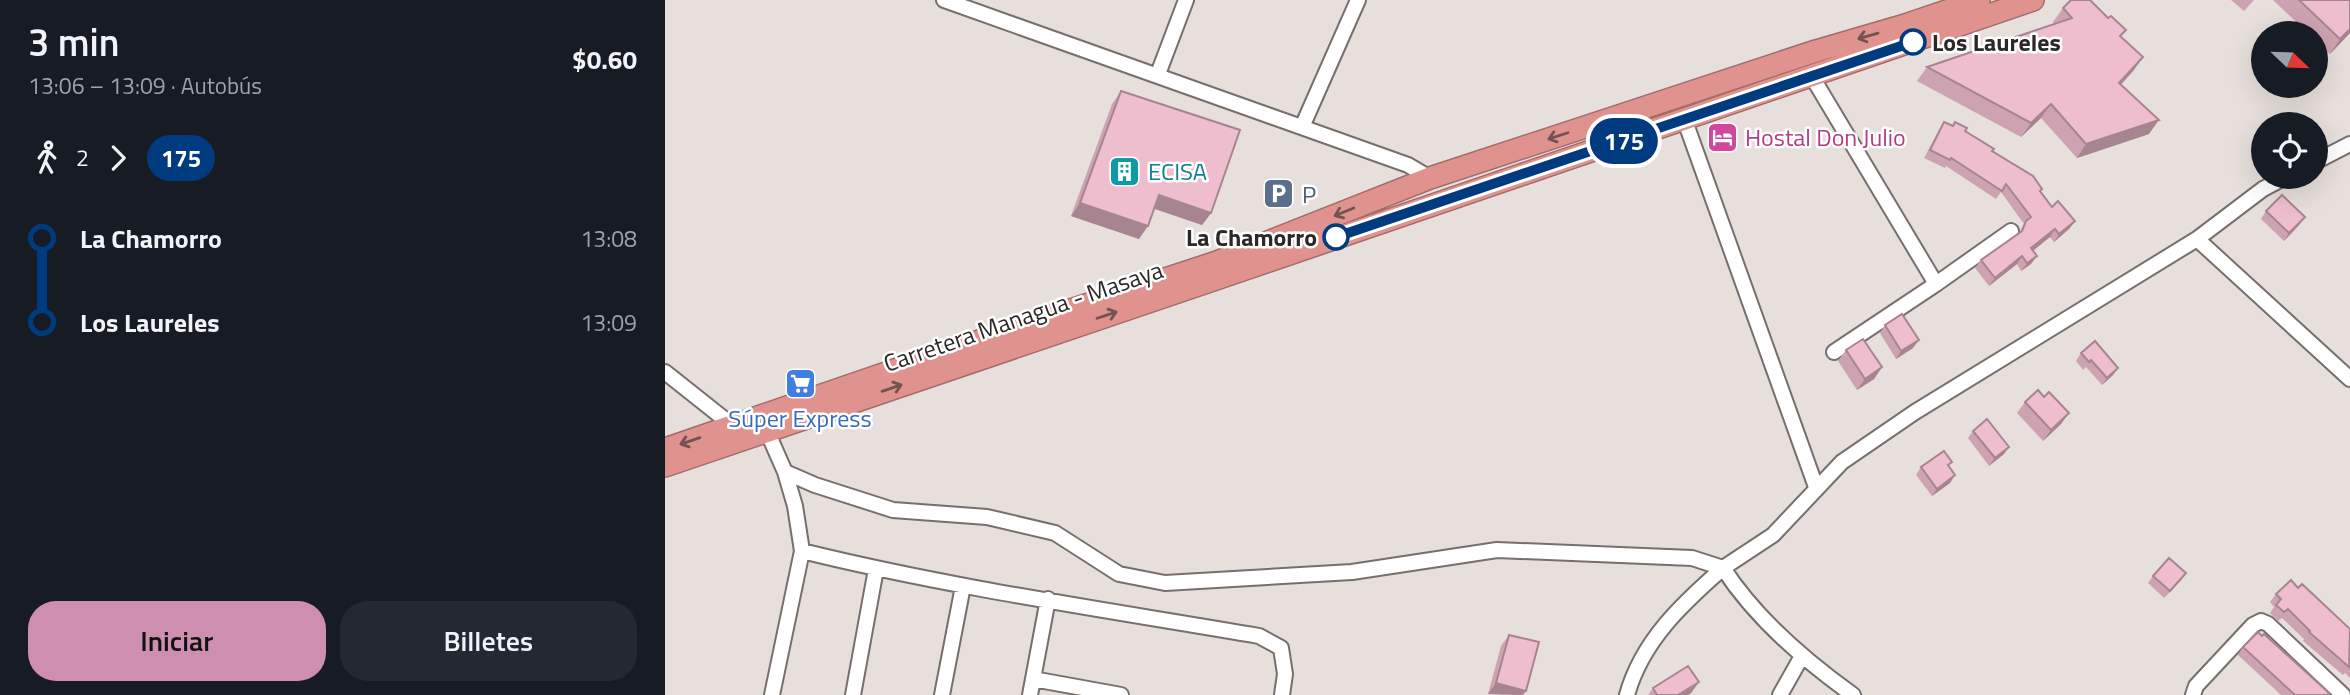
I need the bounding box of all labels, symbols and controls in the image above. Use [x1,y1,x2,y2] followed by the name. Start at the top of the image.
[28,13,119,71] text: 3 min
[2251,21,2327,98] north arrow
[2251,21,2328,189] map controls
[1932,24,2061,60] place label: Los Laureles
[1900,29,1926,55] marker: Los Laureles
[1857,30,1879,43] one-way arrow
[572,40,637,79] text: $0.60
[28,68,262,103] text: 13:06 – 13:09 · Autobús
[2251,112,2328,189] button: locate
[1584,118,1664,164] line badge: 175
[1745,119,1906,155] place label: Hostal Don Julio
[1705,120,1739,154] hotel icon: Hostal Don Julio
[1604,123,1644,159] text: 175
[1547,130,1569,143] one-way arrow
[28,139,66,177] icon: walk
[99,139,137,177] icon: forward
[76,140,89,175] text: 2
[161,140,201,176] text: 175
[1148,153,1207,189] place label: ECISA
[1108,154,1142,188] building icon: ECISA
[1302,176,1316,212] place label: P
[1262,177,1296,211] parking icon: P
[1333,207,1355,220] one-way arrow
[80,219,222,258] text: La Chamorro
[1186,219,1317,255] place label: La Chamorro
[580,221,637,256] text: 13:08
[1323,224,1349,250] marker: La Chamorro
[878,251,1168,381] street label: Carretera Managua - Masaya
[80,303,220,342] text: Los Laureles
[580,305,637,340] text: 13:09
[1096,308,1118,320] one-way arrow
[783,367,817,401] supermarket icon: Súper Express
[880,381,902,393] one-way arrow
[728,400,872,436] place label: Súper Express
[679,436,701,448] one-way arrow
[28,601,326,681] button: Iniciar
[340,601,637,681] button: Billetes

